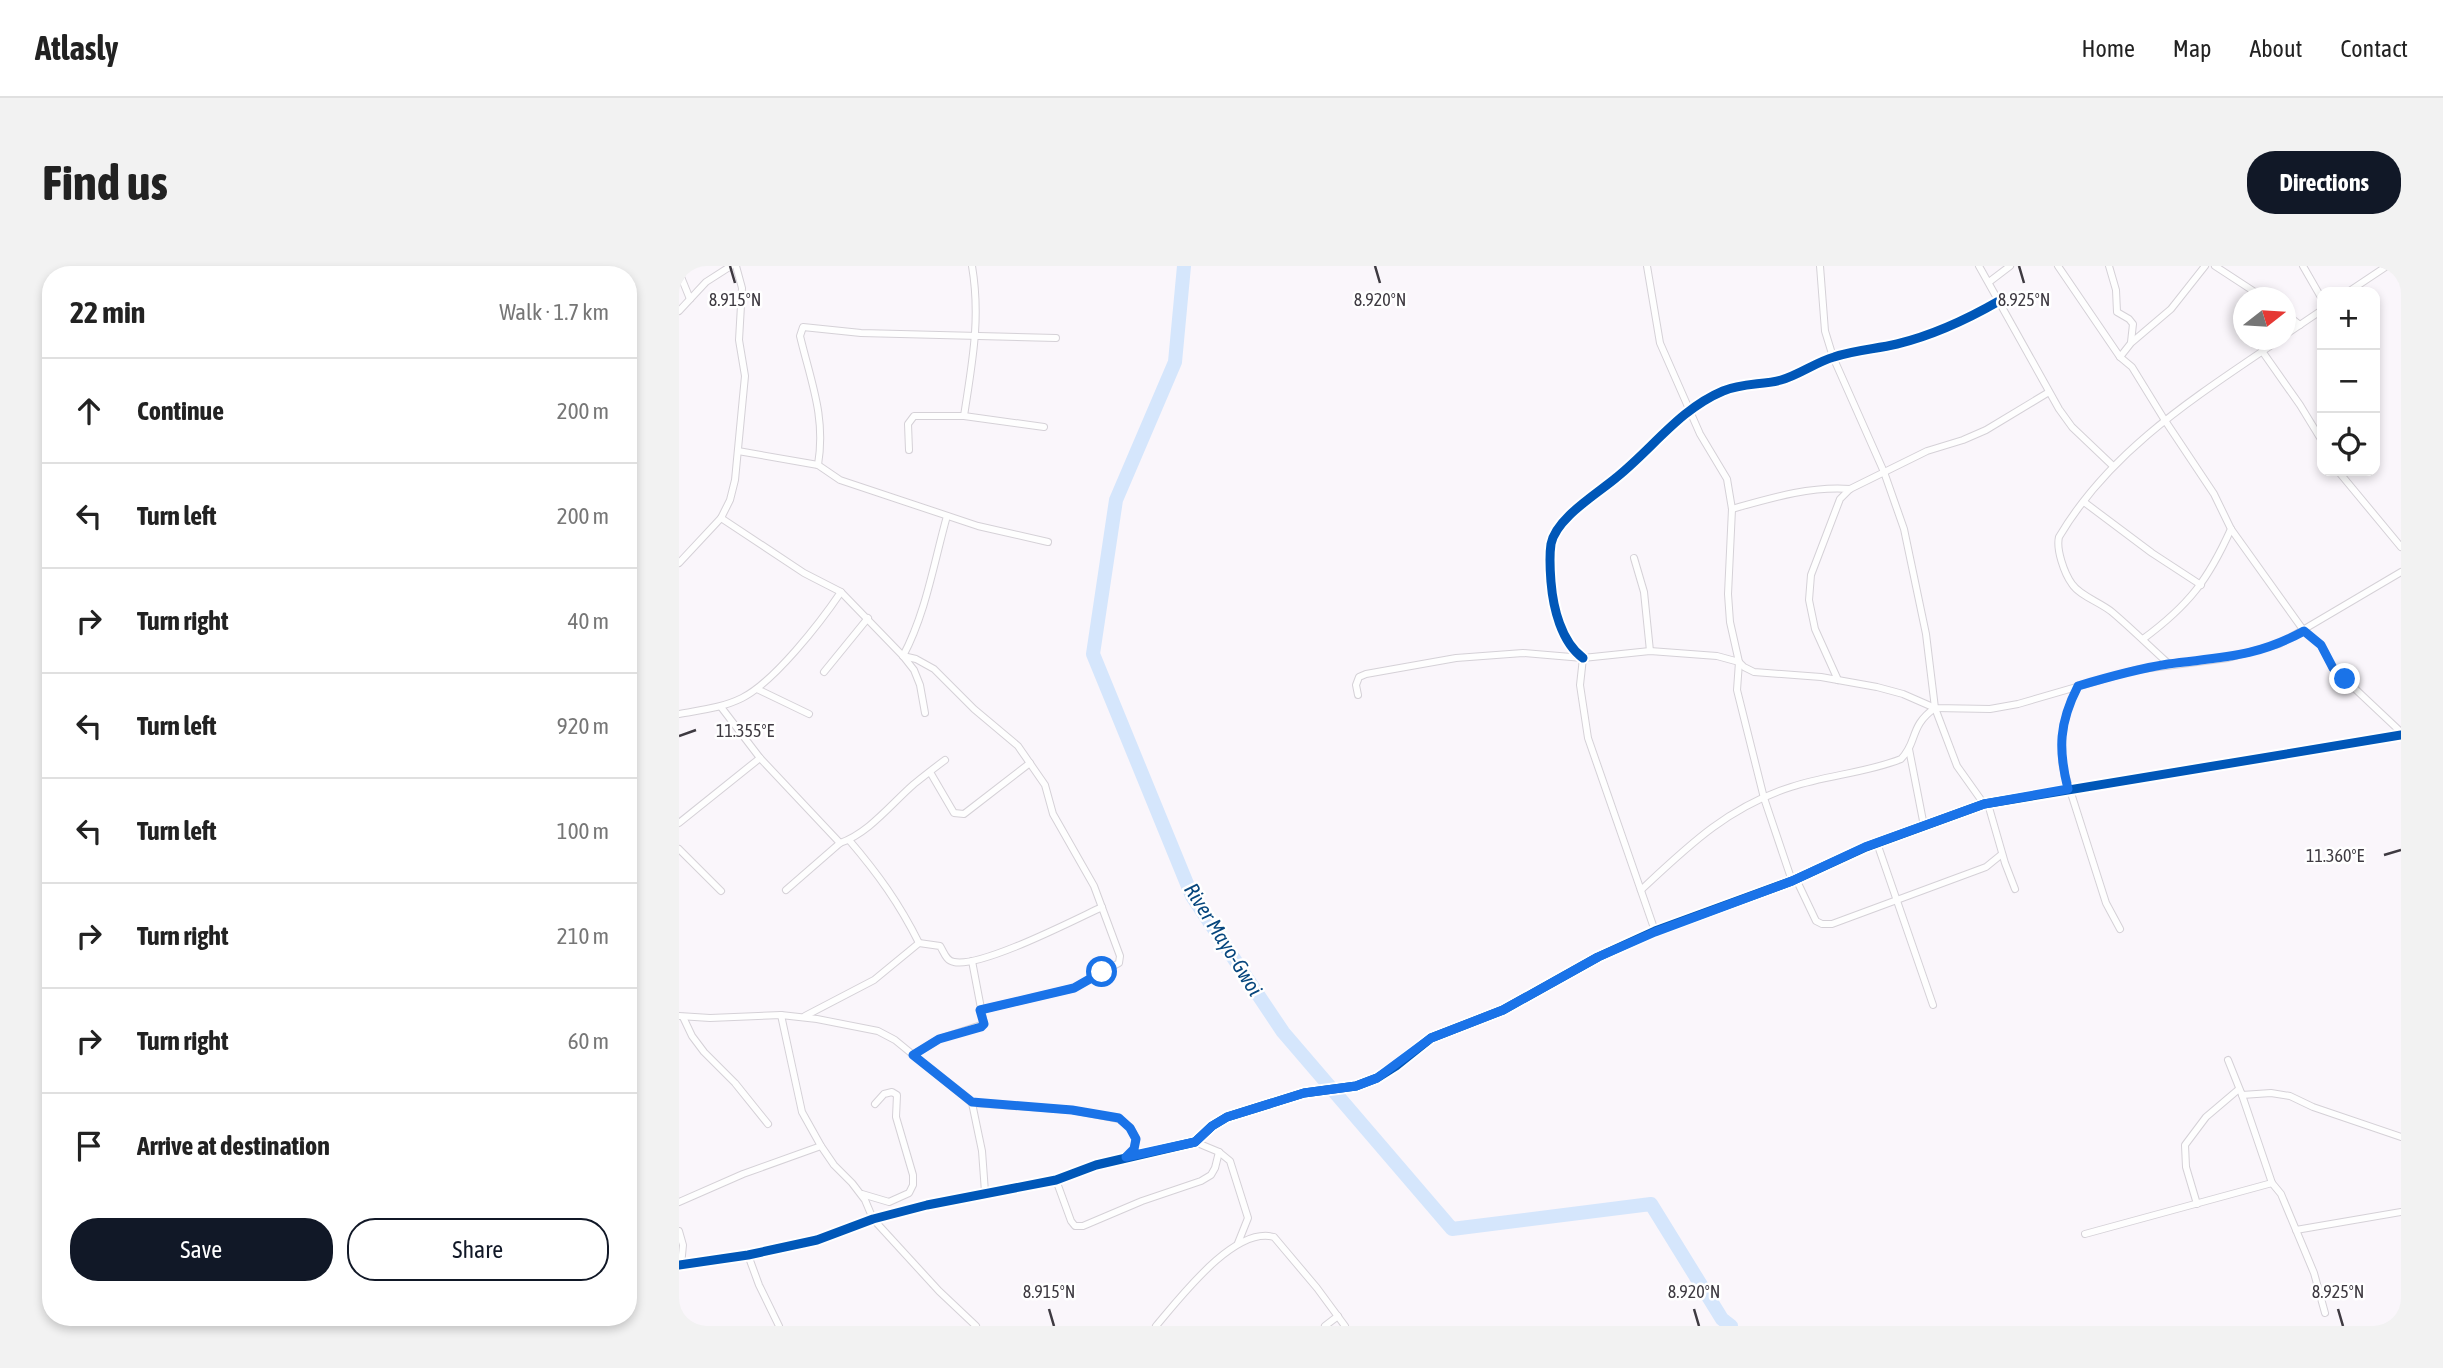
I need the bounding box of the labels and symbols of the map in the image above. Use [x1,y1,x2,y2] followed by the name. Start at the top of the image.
[2233,287,2296,350] north arrow
[709,289,761,310] text: 8.915°N
[1354,289,1406,310] text: 8.920°N
[1998,289,2050,310] text: 8.925°N
[2329,663,2360,694] route end
[716,720,774,741] text: 11.355°E
[2306,845,2364,866] text: 11.360°E
[1180,878,1268,1000] water label: River Mayo-Gwoi
[1086,956,1117,987] route start
[1023,1281,1075,1302] text: 8.915°N
[1668,1281,1720,1302] text: 8.920°N
[2312,1281,2364,1302] text: 8.925°N

